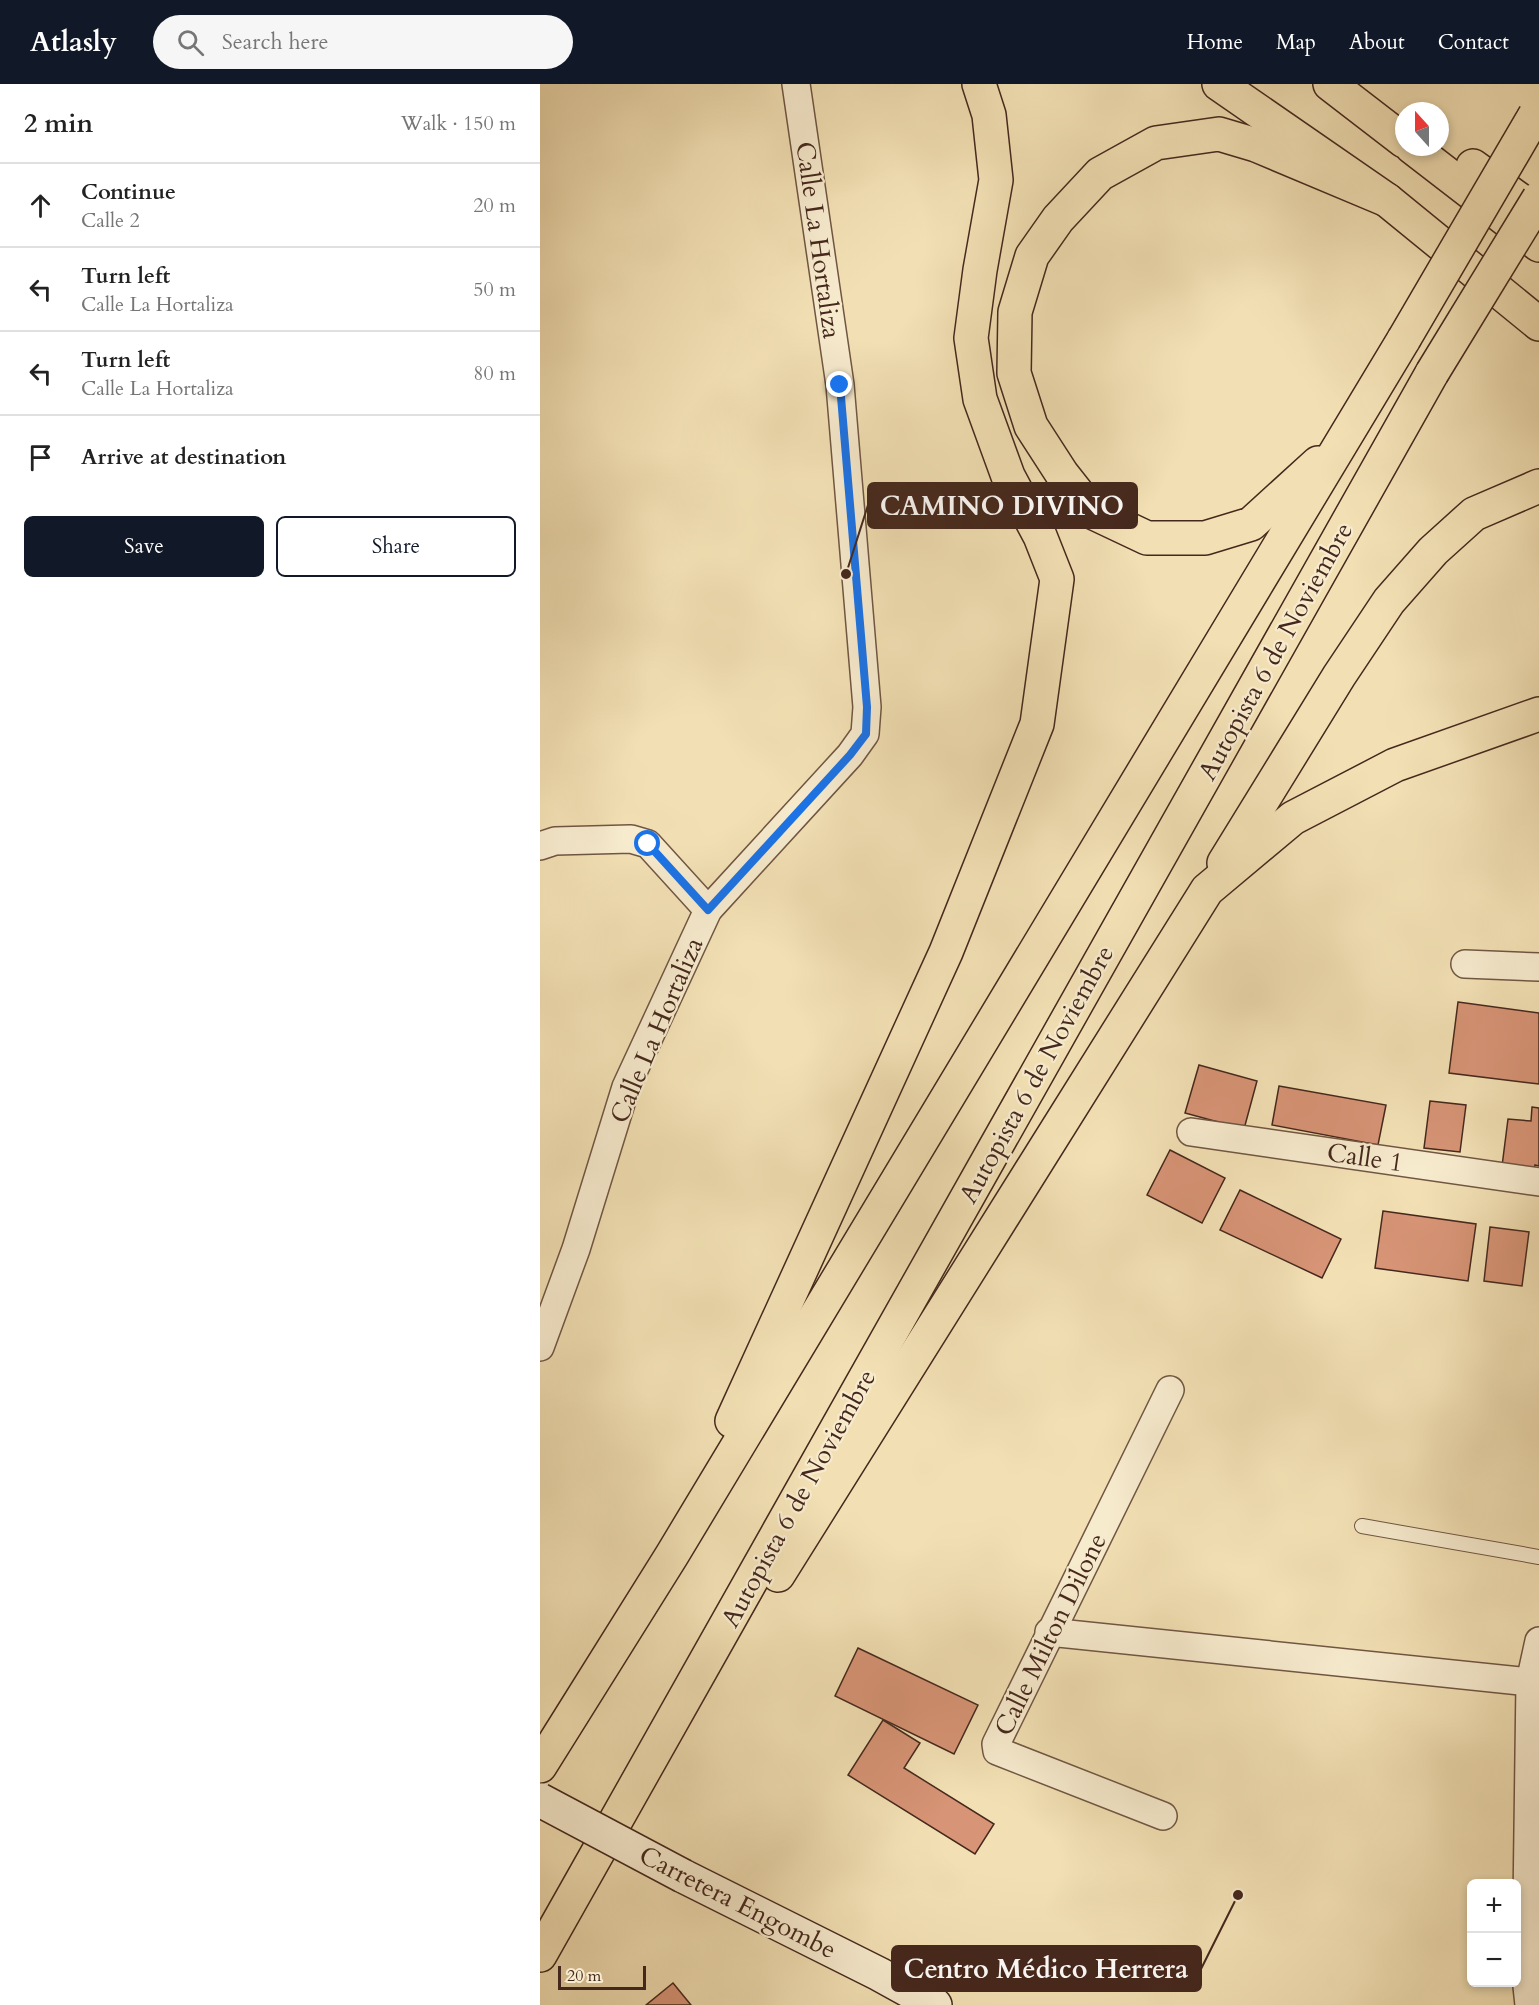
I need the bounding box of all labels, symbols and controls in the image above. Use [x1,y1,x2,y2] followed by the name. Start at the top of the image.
[153,15,573,69] search box
[30,23,117,61] text: Atlasly
[174,26,207,59] icon: search
[222,27,328,57] text: Search here
[1187,28,1243,57] text: Home
[1276,28,1316,57] text: Map
[1349,28,1405,57] text: About
[1438,28,1509,57] text: Contact
[1395,102,1449,156] north arrow
[24,106,93,141] text: 2 min
[401,110,516,137] text: Walk · 150 m
[787,139,850,341] street label: Calle La Hortaliza
[81,177,176,207] text: Continue
[24,189,57,222] icon: ahead
[473,192,516,219] text: 20 m
[81,207,140,234] text: Calle 2
[81,261,170,291] text: Turn left
[24,273,57,306] icon: left
[473,276,516,303] text: 50 m
[81,291,234,318] text: Calle La Hortaliza
[81,345,170,375] text: Turn left
[24,357,57,390] icon: left
[473,360,516,387] text: 80 m
[826,371,852,397] route end
[81,375,234,402] text: Calle La Hortaliza
[24,441,57,474] icon: arrive
[81,442,286,472] text: Arrive at destination
[868,483,1137,528] callout: CAMINO DIVINO
[880,488,1124,525] text: CAMINO DIVINO
[24,516,264,577] button: Save
[276,516,516,577] button: Share
[1190,516,1361,787] street label: Autopista 6 de Noviembre
[634,830,660,856] route start
[602,932,711,1128] street label: Calle La Hortaliza
[951,939,1122,1210] street label: Autopista 6 de Noviembre
[1325,1135,1405,1180] street label: Calle 1
[713,1363,884,1634] street label: Autopista 6 de Noviembre
[986,1527,1115,1741] street label: Calle Milton Dilone
[633,1838,842,1967] street label: Carretera Engombe
[1467,1879,1521,1987] map controls
[1467,1879,1521,1933] button: +
[1467,1933,1521,1987] button: −
[892,1946,1201,1991] callout: Centro Médico Herrera
[904,1951,1189,1988] text: Centro Médico Herrera
[558,1963,646,1990] scale bar
[567,1965,601,1987] text: 20 m

